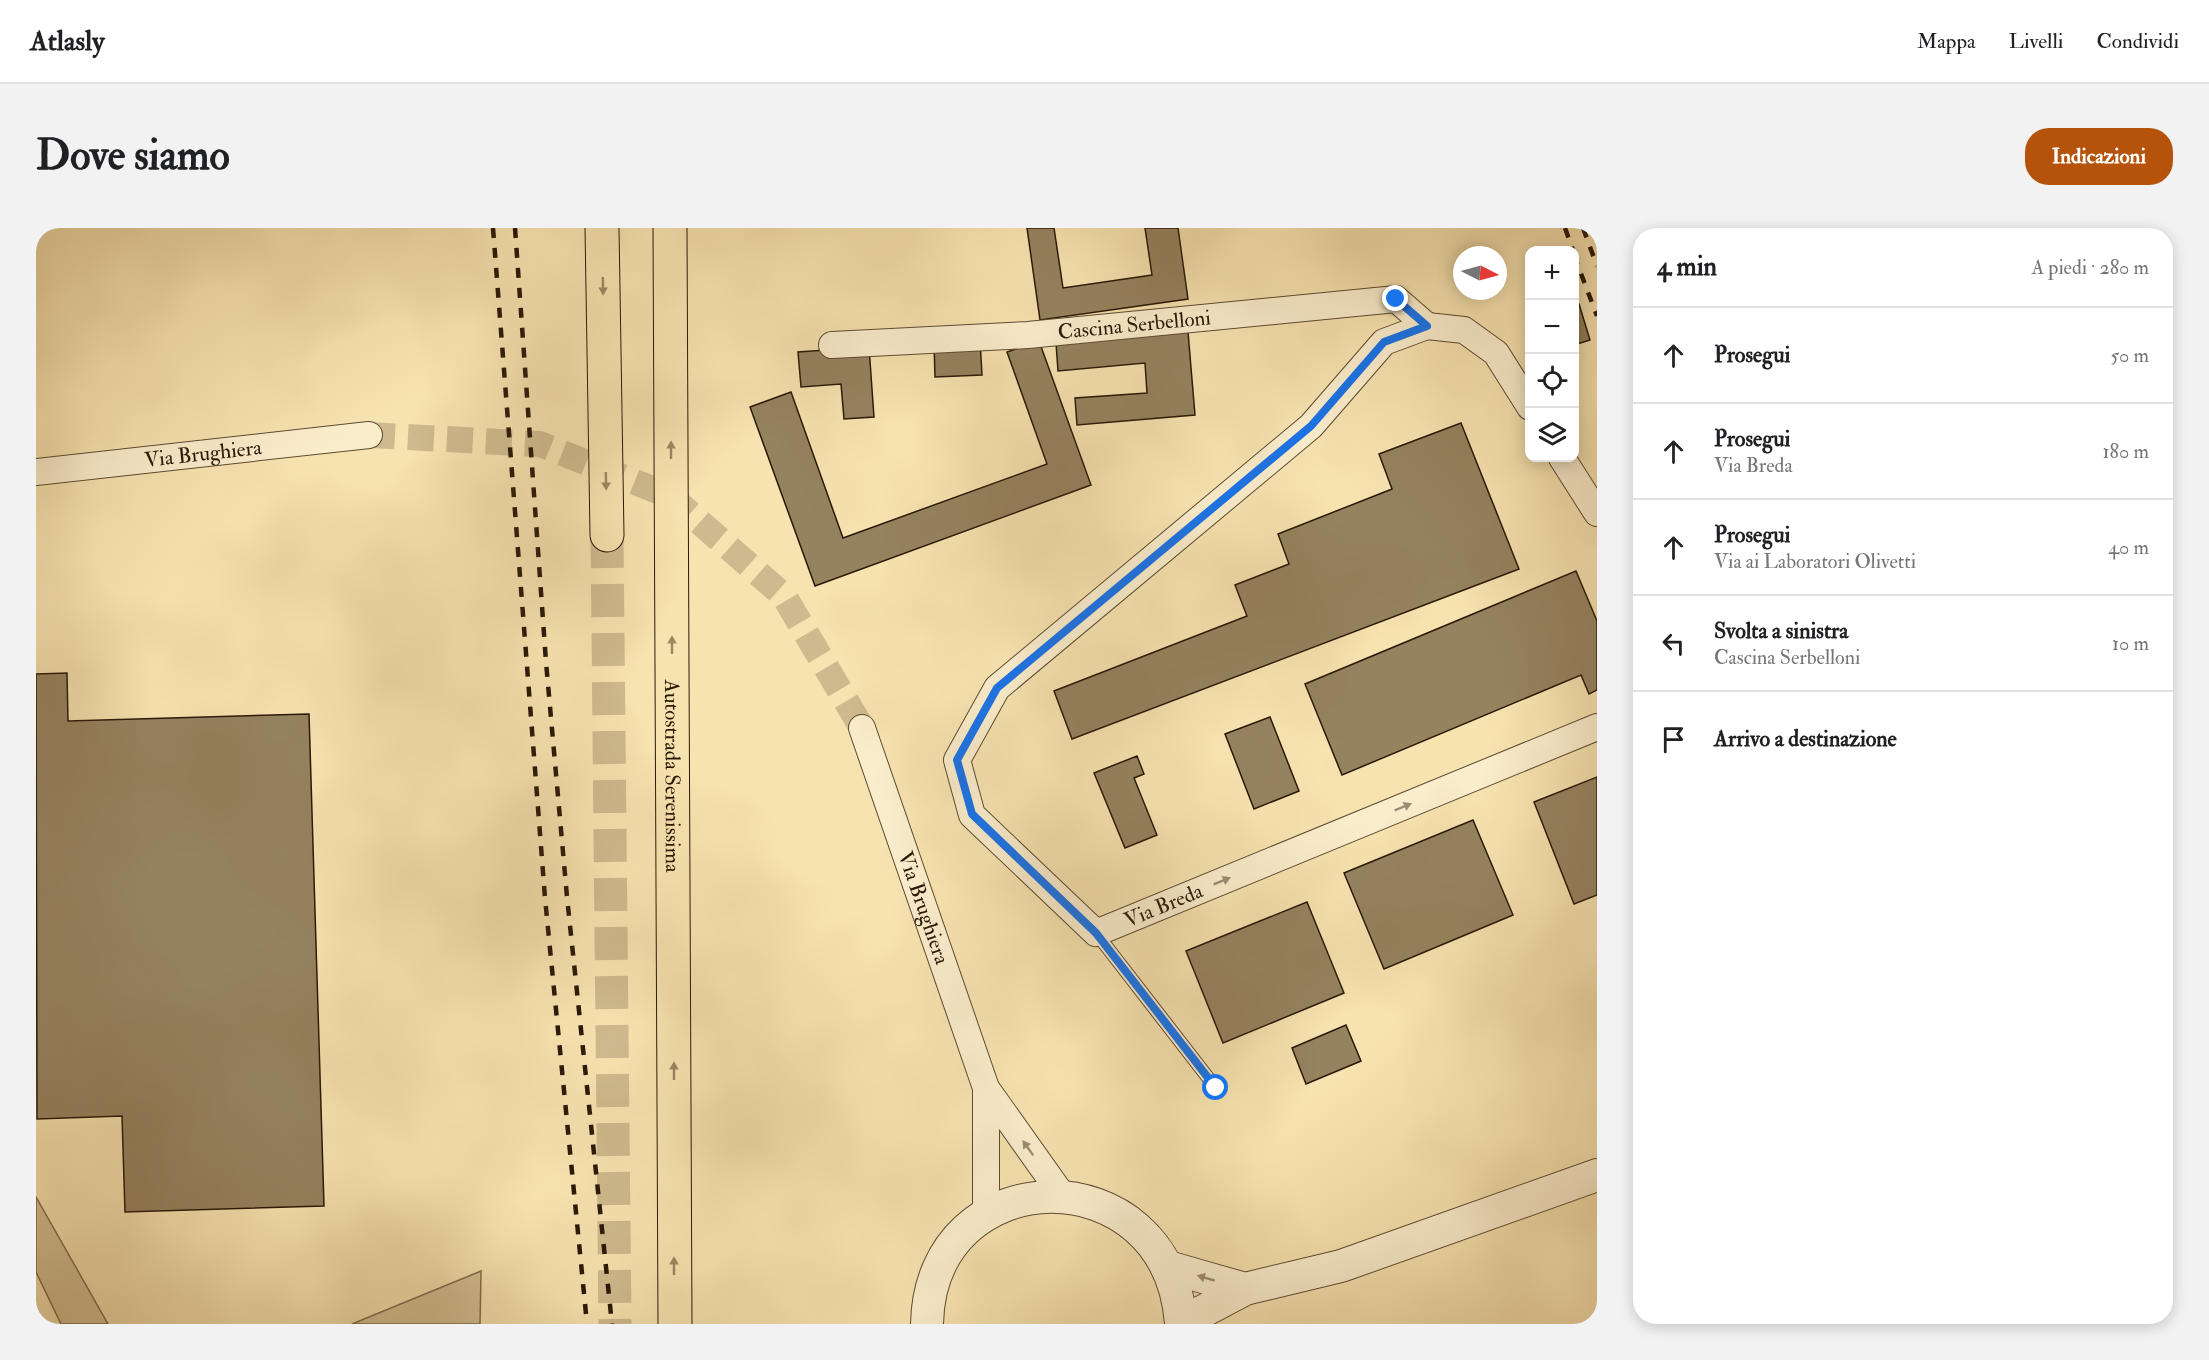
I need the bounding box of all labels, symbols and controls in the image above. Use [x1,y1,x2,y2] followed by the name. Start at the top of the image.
[30,24,104,59] text: Atlasly
[1917,28,1976,55] text: Mappa
[2009,28,2063,55] text: Livelli
[2096,28,2179,55] text: Condividi
[2025,128,2173,185] button: Indicazioni
[36,130,230,182] text: Dove siamo
[1453,246,1507,300] north arrow
[1525,246,1579,462] map controls
[1525,246,1579,300] button: +
[1657,251,1717,283] text: 4 min
[2031,255,2149,280] text: A piedi · 280 m
[598,277,608,296] one-way arrow
[1382,285,1408,311] route end
[1525,300,1579,354] button: −
[1056,304,1212,346] street label: Cascina Serbelloni
[1657,339,1690,372] icon: ahead
[1714,341,1790,369] text: Prosegui
[2110,343,2149,368] text: 50 m
[1525,354,1579,408] button: locate
[1525,408,1579,462] button: layers
[1714,425,1790,453] text: Prosegui
[143,433,263,473] street label: Via Brughiera
[1657,435,1690,468] icon: ahead
[2102,439,2149,464] text: 180 m
[666,440,676,459] one-way arrow
[1714,453,1793,478] text: Via Breda
[601,472,611,491] one-way arrow
[1714,521,1790,549] text: Prosegui
[1657,531,1690,564] icon: ahead
[2108,535,2149,560] text: 40 m
[1714,549,1916,574] text: Via ai Laboratori Olivetti
[1714,617,1848,645] text: Svolta a sinistra
[1657,627,1690,660] icon: left
[2112,631,2149,656] text: 10 m
[667,635,677,654] one-way arrow
[1714,645,1860,670] text: Cascina Serbelloni
[659,678,686,873] street label: Autostrada Serenissima
[1657,723,1690,756] icon: arrive
[1714,725,1897,753] text: Arrivo a destinazione
[1394,802,1412,812] one-way arrow
[892,847,956,968] street label: Via Brughiera
[1214,876,1232,886] one-way arrow
[1120,877,1207,933] street label: Via Breda
[669,1061,678,1080] one-way arrow
[1202,1074,1228,1100] route start
[1022,1140,1034,1156] one-way arrow
[669,1256,679,1275] one-way arrow
[1197,1273,1215,1282] one-way arrow

